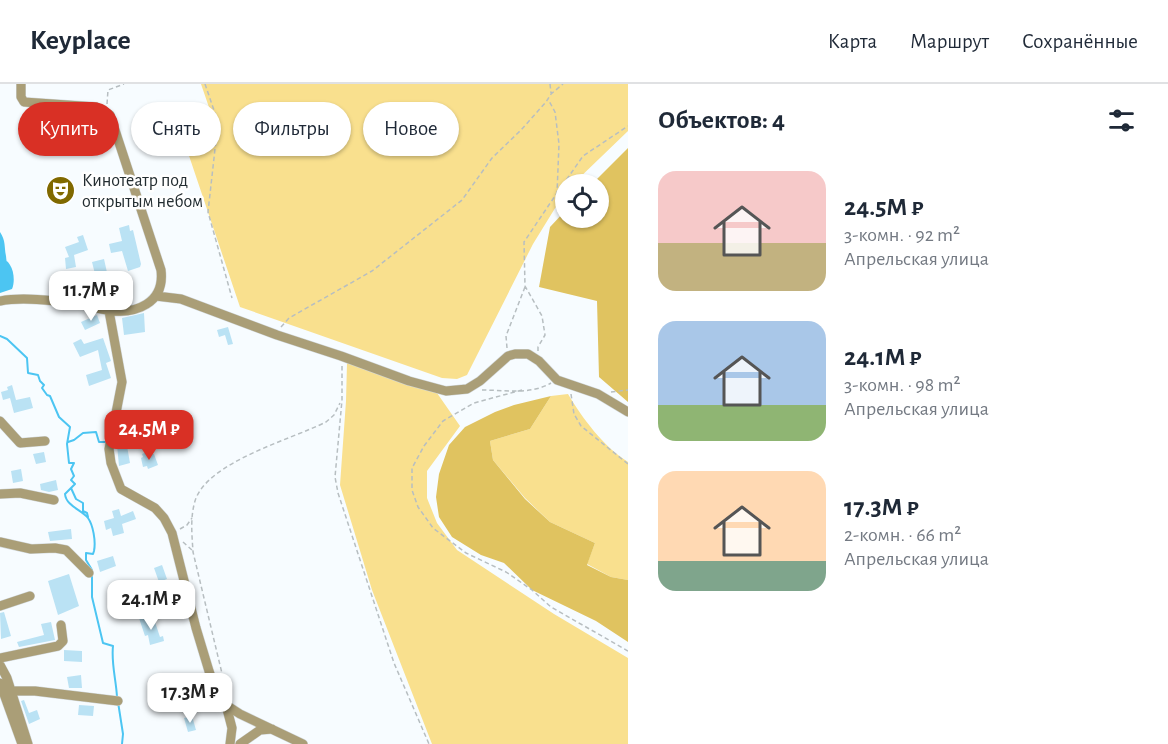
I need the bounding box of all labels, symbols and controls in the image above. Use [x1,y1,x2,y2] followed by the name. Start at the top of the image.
[30,27,131,55] text: Keyplace
[828,31,877,52] text: Карта
[910,31,989,52] text: Маршрут
[1022,31,1138,52] text: Сохранённые
[18,102,119,156] chip: Купить
[131,102,221,156] chip: Снять
[233,102,351,156] chip: Фильтры
[363,102,459,156] chip: Новое
[1105,104,1138,137] icon: filters
[658,107,785,133] text: Объектов: 4
[82,172,203,211] place label: Кинотеатр под открытым небом
[45,174,77,206] theatre icon: Кинотеатр под открытым небом
[555,174,609,228] map controls
[555,174,609,228] button: locate
[844,194,923,220] text: 24.5M ₽
[706,195,778,267] icon: home
[844,225,960,245] text: 3-комн. · 92 m²
[844,249,989,269] text: Апрельская улица
[36,271,146,322] pin: 11.7M ₽
[63,280,119,300] text: 11.7M ₽
[844,344,921,370] text: 24.1M ₽
[706,345,778,417] icon: home
[844,375,960,395] text: 3-комн. · 98 m²
[844,399,989,419] text: Апрельская улица
[94,410,204,461] pin: 24.5M ₽
[118,419,180,439] text: 24.5M ₽
[844,494,919,520] text: 17.3M ₽
[706,495,778,567] icon: home
[844,525,961,545] text: 2-комн. · 66 m²
[844,549,989,569] text: Апрельская улица
[96,580,206,631] pin: 24.1M ₽
[121,589,181,609] text: 24.1M ₽
[135,673,245,724] pin: 17.3M ₽
[161,682,219,702] text: 17.3M ₽

